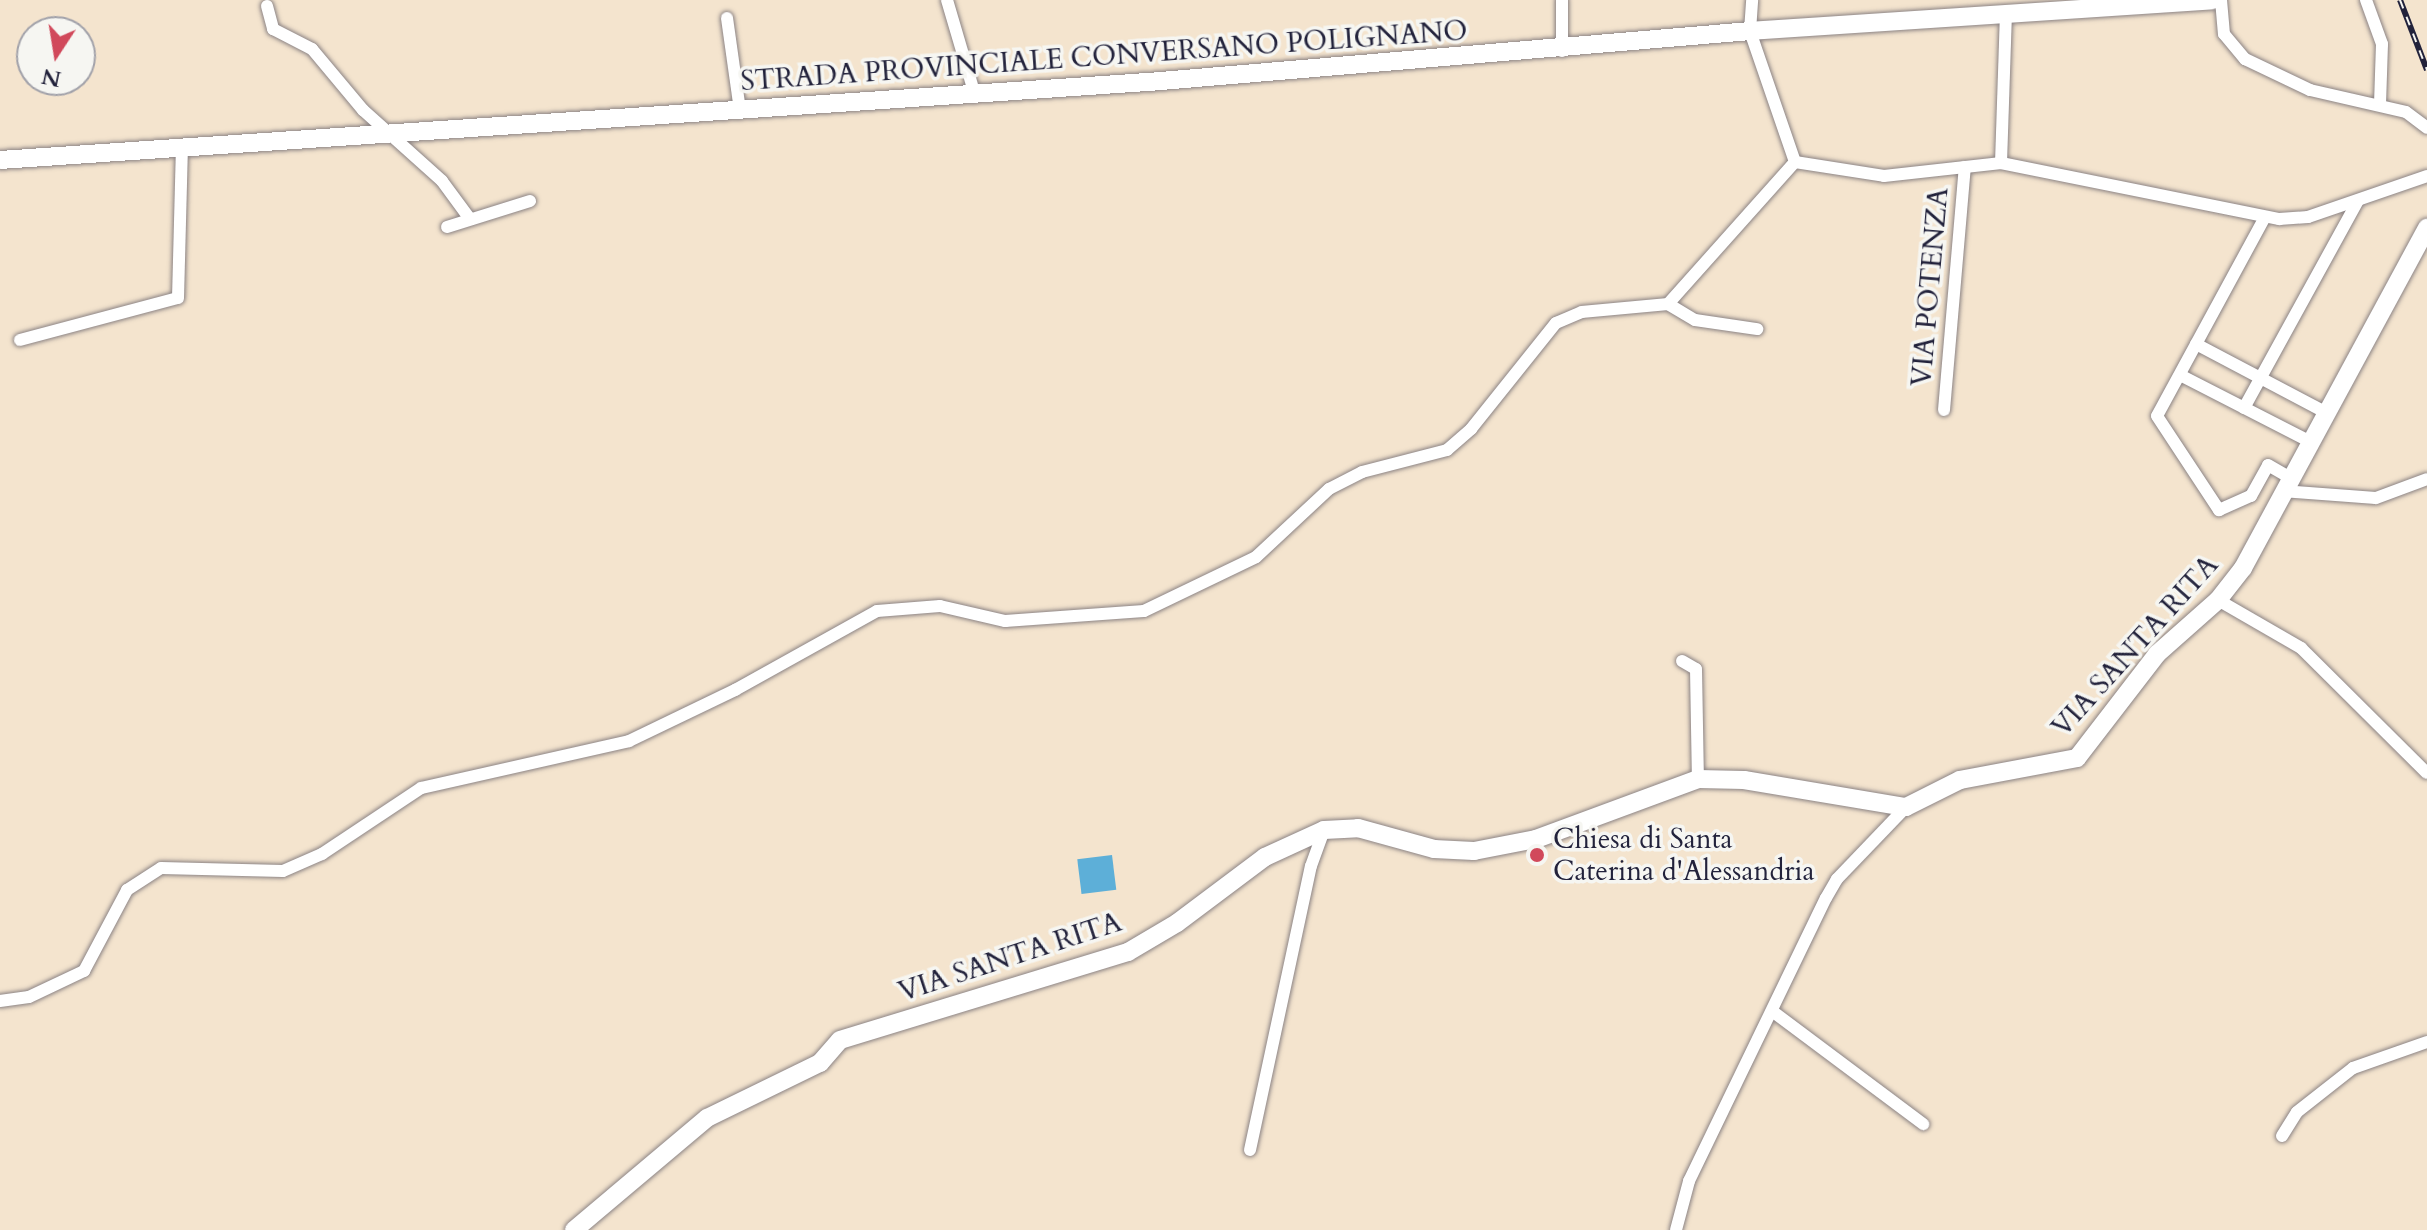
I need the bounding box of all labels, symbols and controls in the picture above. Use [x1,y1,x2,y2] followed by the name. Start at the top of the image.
[739,14,1469,98] street label: STRADA PROVINCIALE CONVERSANO POLIGNANO
[16,16,96,96] north arrow
[39,61,64,94] text: N
[1905,186,1955,388] street label: VIA POTENZA
[2045,548,2225,744] street label: VIA SANTA RITA
[1553,822,1815,888] place label: Chiesa di Santa Caterina d'Alessandria
[1528,846,1546,864] marker: Chiesa di Santa Caterina d'Alessandria
[894,905,1126,1009] street label: VIA SANTA RITA

